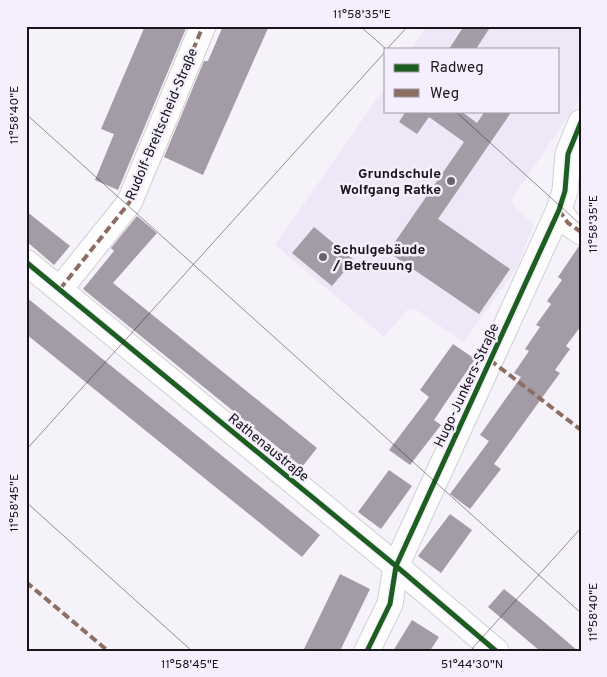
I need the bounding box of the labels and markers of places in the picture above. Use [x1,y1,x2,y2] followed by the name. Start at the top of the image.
[340,166,441,199] place label: Grundschule Wolfgang Ratke
[445,175,457,187] marker: Grundschule Wolfgang Ratke
[332,242,425,275] place label: Schulgebäude / Betreuung
[317,251,329,263] marker: Schulgebäude / Betreuung

